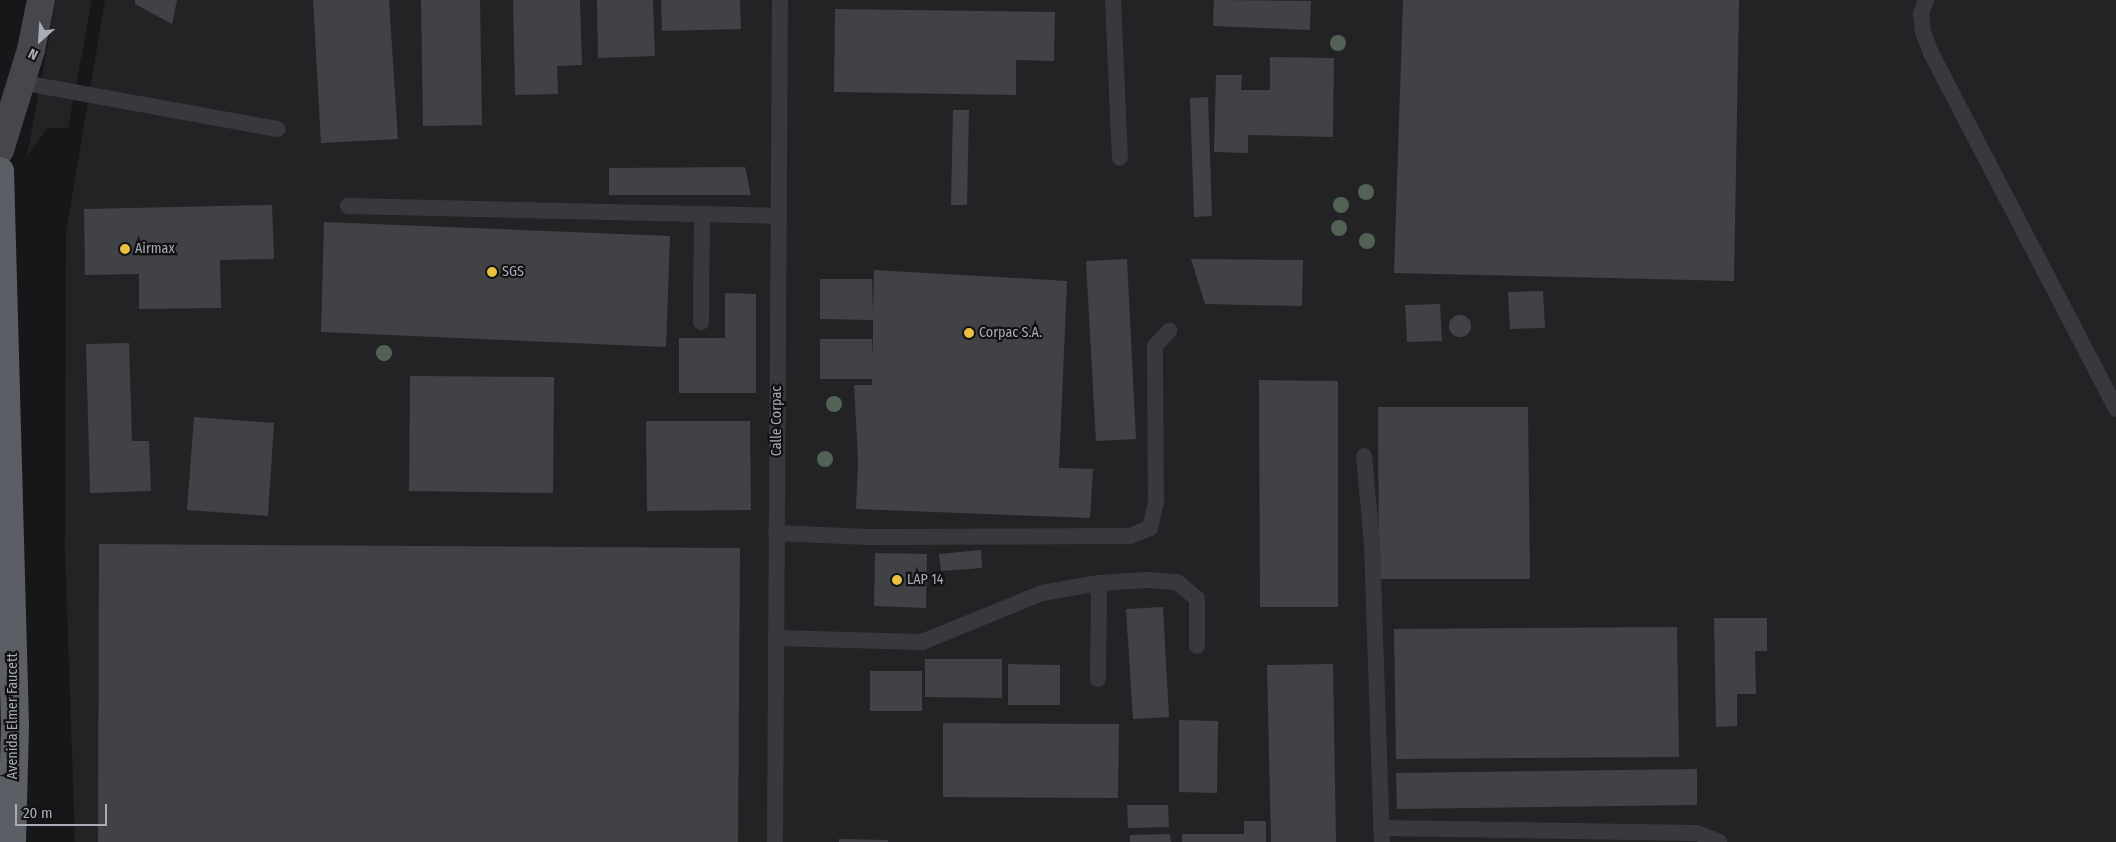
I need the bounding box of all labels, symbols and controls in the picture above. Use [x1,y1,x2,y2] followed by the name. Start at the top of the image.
[15,15,65,65] north arrow
[26,44,41,63] text: N
[135,241,175,257] place label: Airmax
[119,243,131,255] marker: Airmax
[502,264,524,280] place label: SGS
[486,266,498,278] marker: SGS
[979,325,1042,341] place label: Corpac S.A.
[963,327,975,339] marker: Corpac S.A.
[769,386,785,456] street label: Calle Corpac
[907,572,943,588] place label: LAP 14
[891,574,903,586] marker: LAP 14
[5,653,21,779] street label: Avenida Elmer Faucett
[18,794,110,826] scale bar
[23,804,53,822] text: 20 m

